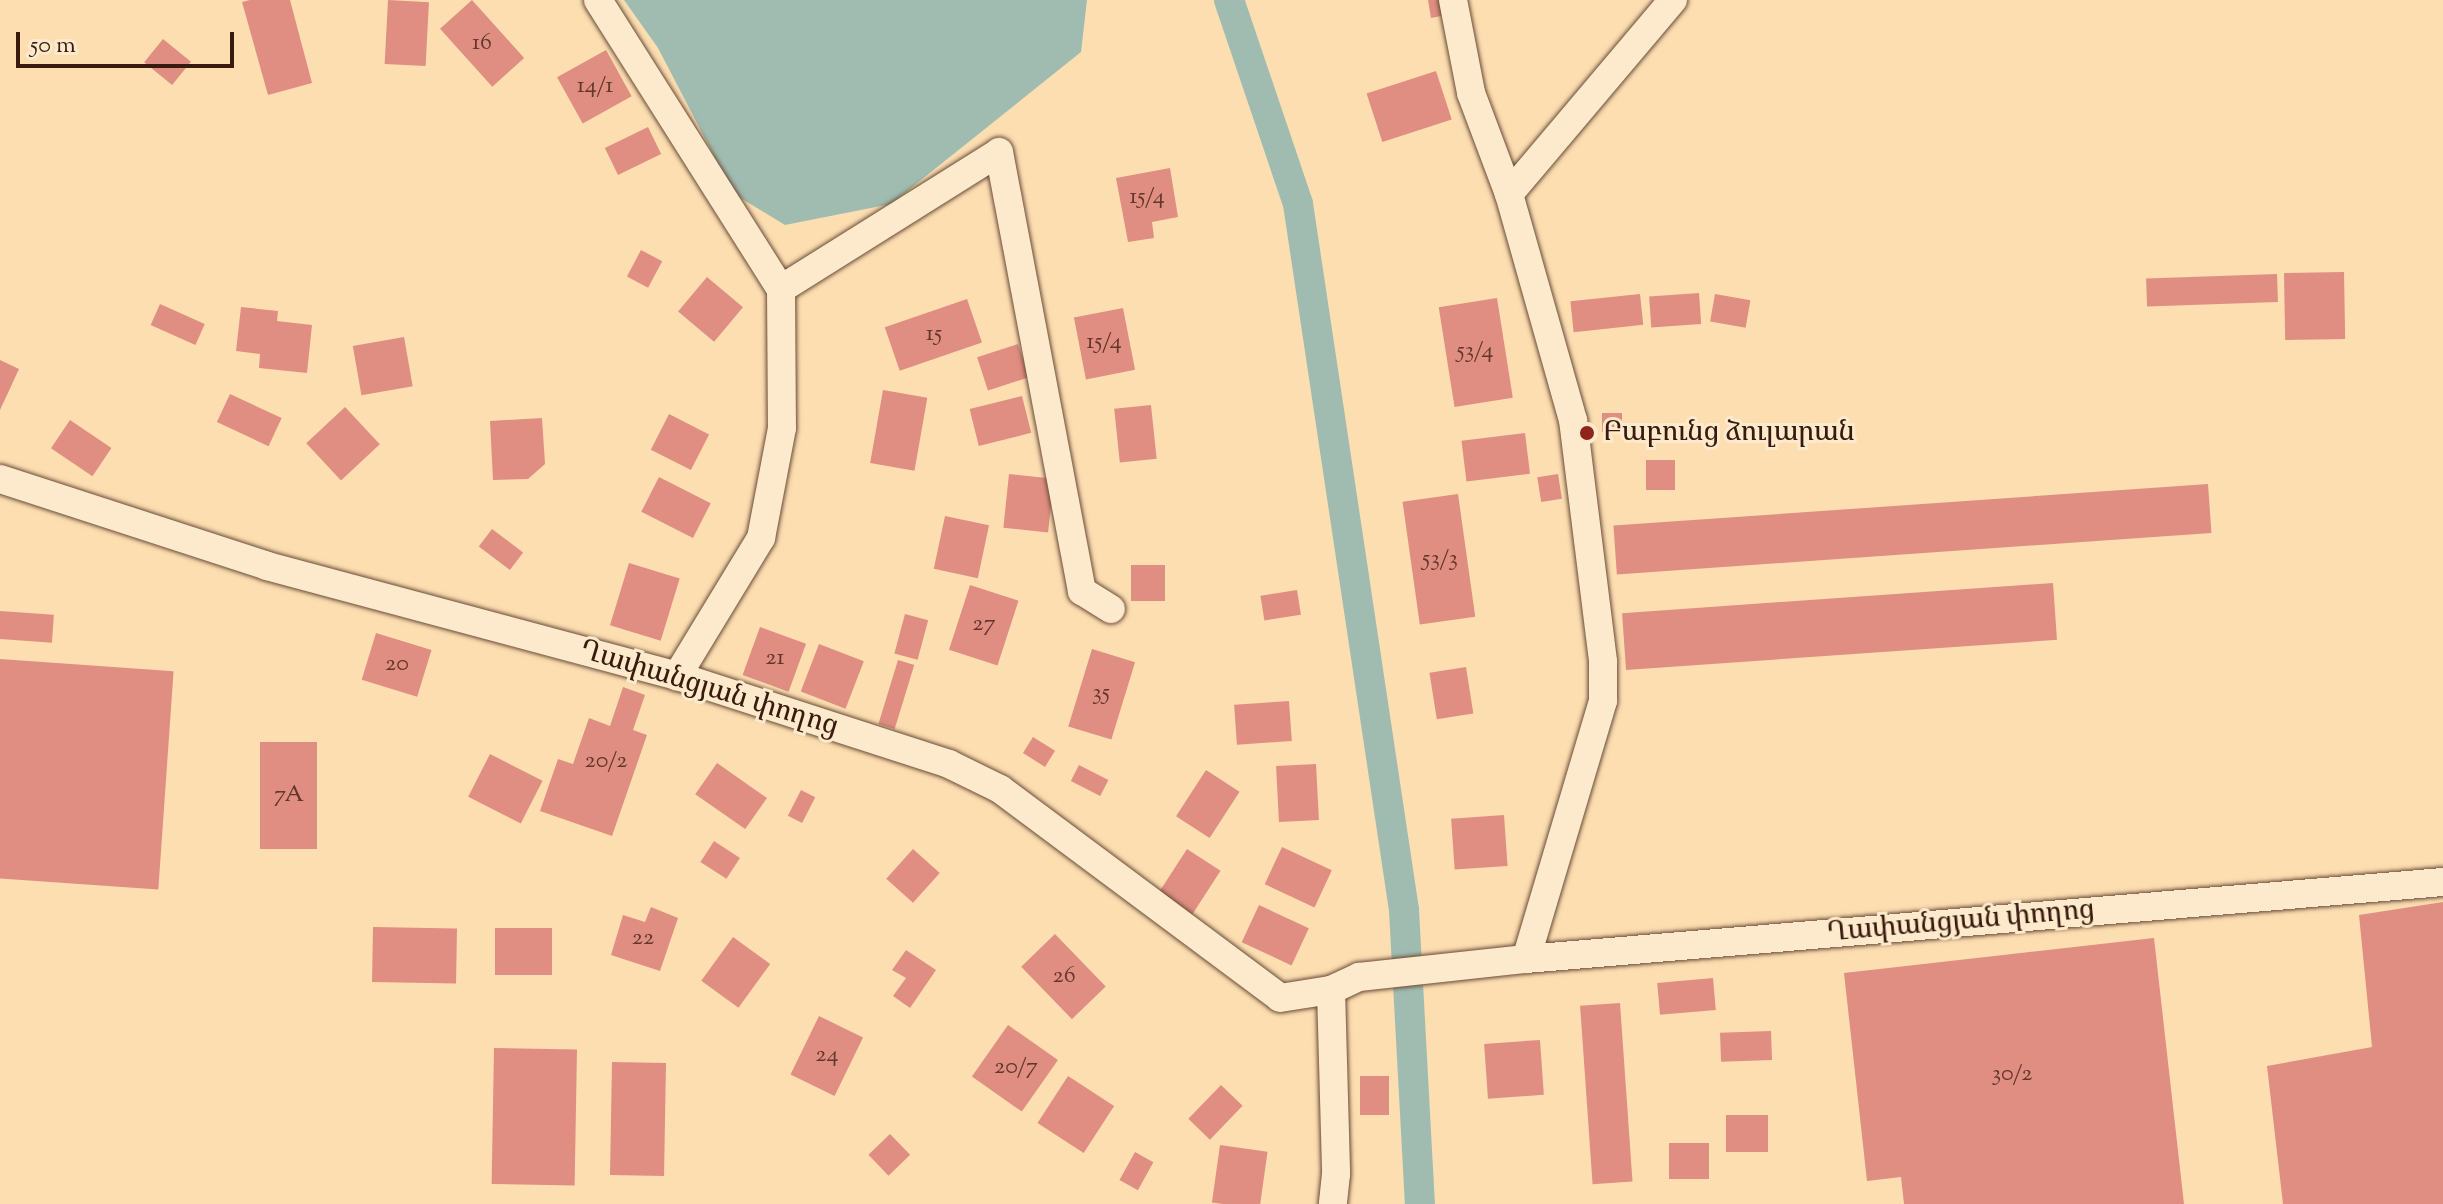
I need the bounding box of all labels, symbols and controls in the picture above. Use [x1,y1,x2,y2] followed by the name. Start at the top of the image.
[20,16,238,66] scale bar
[30,29,76,63] text: 50 m
[472,30,492,58] house number: 16
[577,73,613,101] house number: 14/1
[1129,184,1165,212] house number: 15/4
[926,321,942,349] house number: 15
[1086,329,1122,357] house number: 15/4
[1456,338,1494,366] house number: 53/4
[1603,416,1855,450] place label: Բաբունց ձուլարան
[1578,424,1596,442] marker: Բաբունց ձուլարան
[1422,546,1458,574] house number: 53/3
[972,611,996,639] house number: 27
[576,634,842,744] street label: Ղափանցյան փողոց
[765,645,785,673] house number: 21
[385,651,409,679] house number: 20
[1092,680,1110,708] house number: 35
[585,748,627,776] house number: 20/2
[274,782,304,810] house number: 7A
[1826,894,2096,950] street label: Ղափանցյան փողոց
[632,925,654,953] house number: 22
[1052,963,1076,991] house number: 26
[815,1042,839,1070] house number: 24
[994,1054,1038,1082] house number: 20/7
[1991,1061,2033,1089] house number: 30/2

